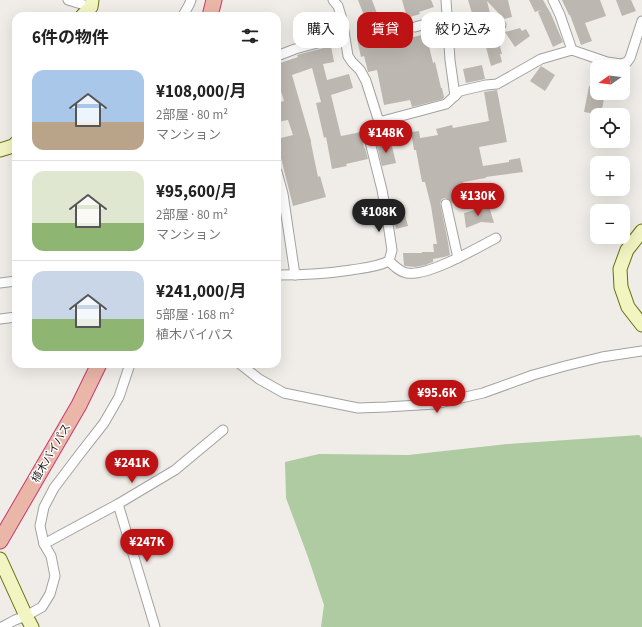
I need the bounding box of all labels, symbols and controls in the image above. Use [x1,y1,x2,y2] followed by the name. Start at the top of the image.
[293,12,349,48] chip: 購入
[357,12,413,48] chip: 賃貸
[421,12,505,48] chip: 絞り込み
[239,25,261,47] icon: filters
[32,26,109,50] text: 6件の物件
[590,60,630,100] north arrow
[590,60,630,244] map controls
[156,80,247,104] text: ¥108,000/月
[64,86,112,134] icon: home
[156,106,228,124] text: 2部屋 · 80 m²
[590,108,630,148] button: locate
[358,120,414,154] pin: ¥148K
[368,124,404,142] text: ¥148K
[156,126,221,144] text: マンション
[590,156,630,196] button: +
[156,180,238,204] text: ¥95,600/月
[450,183,506,217] pin: ¥130K
[64,187,112,235] icon: home
[460,187,496,205] text: ¥130K
[351,199,407,233] pin: ¥108K
[361,203,397,221] text: ¥108K
[590,204,630,244] button: −
[156,206,228,224] text: 2部屋 · 80 m²
[156,226,221,244] text: マンション
[156,280,247,304] text: ¥241,000/月
[64,287,112,335] icon: home
[156,306,234,324] text: 5部屋 · 168 m²
[156,326,234,344] text: 植木バイパス
[404,380,470,414] pin: ¥95.6K
[417,384,457,402] text: ¥95.6K
[28,421,74,485] street label: 植木バイパス
[104,450,160,484] pin: ¥241K
[114,454,150,472] text: ¥241K
[119,529,175,563] pin: ¥247K
[129,533,165,551] text: ¥247K

